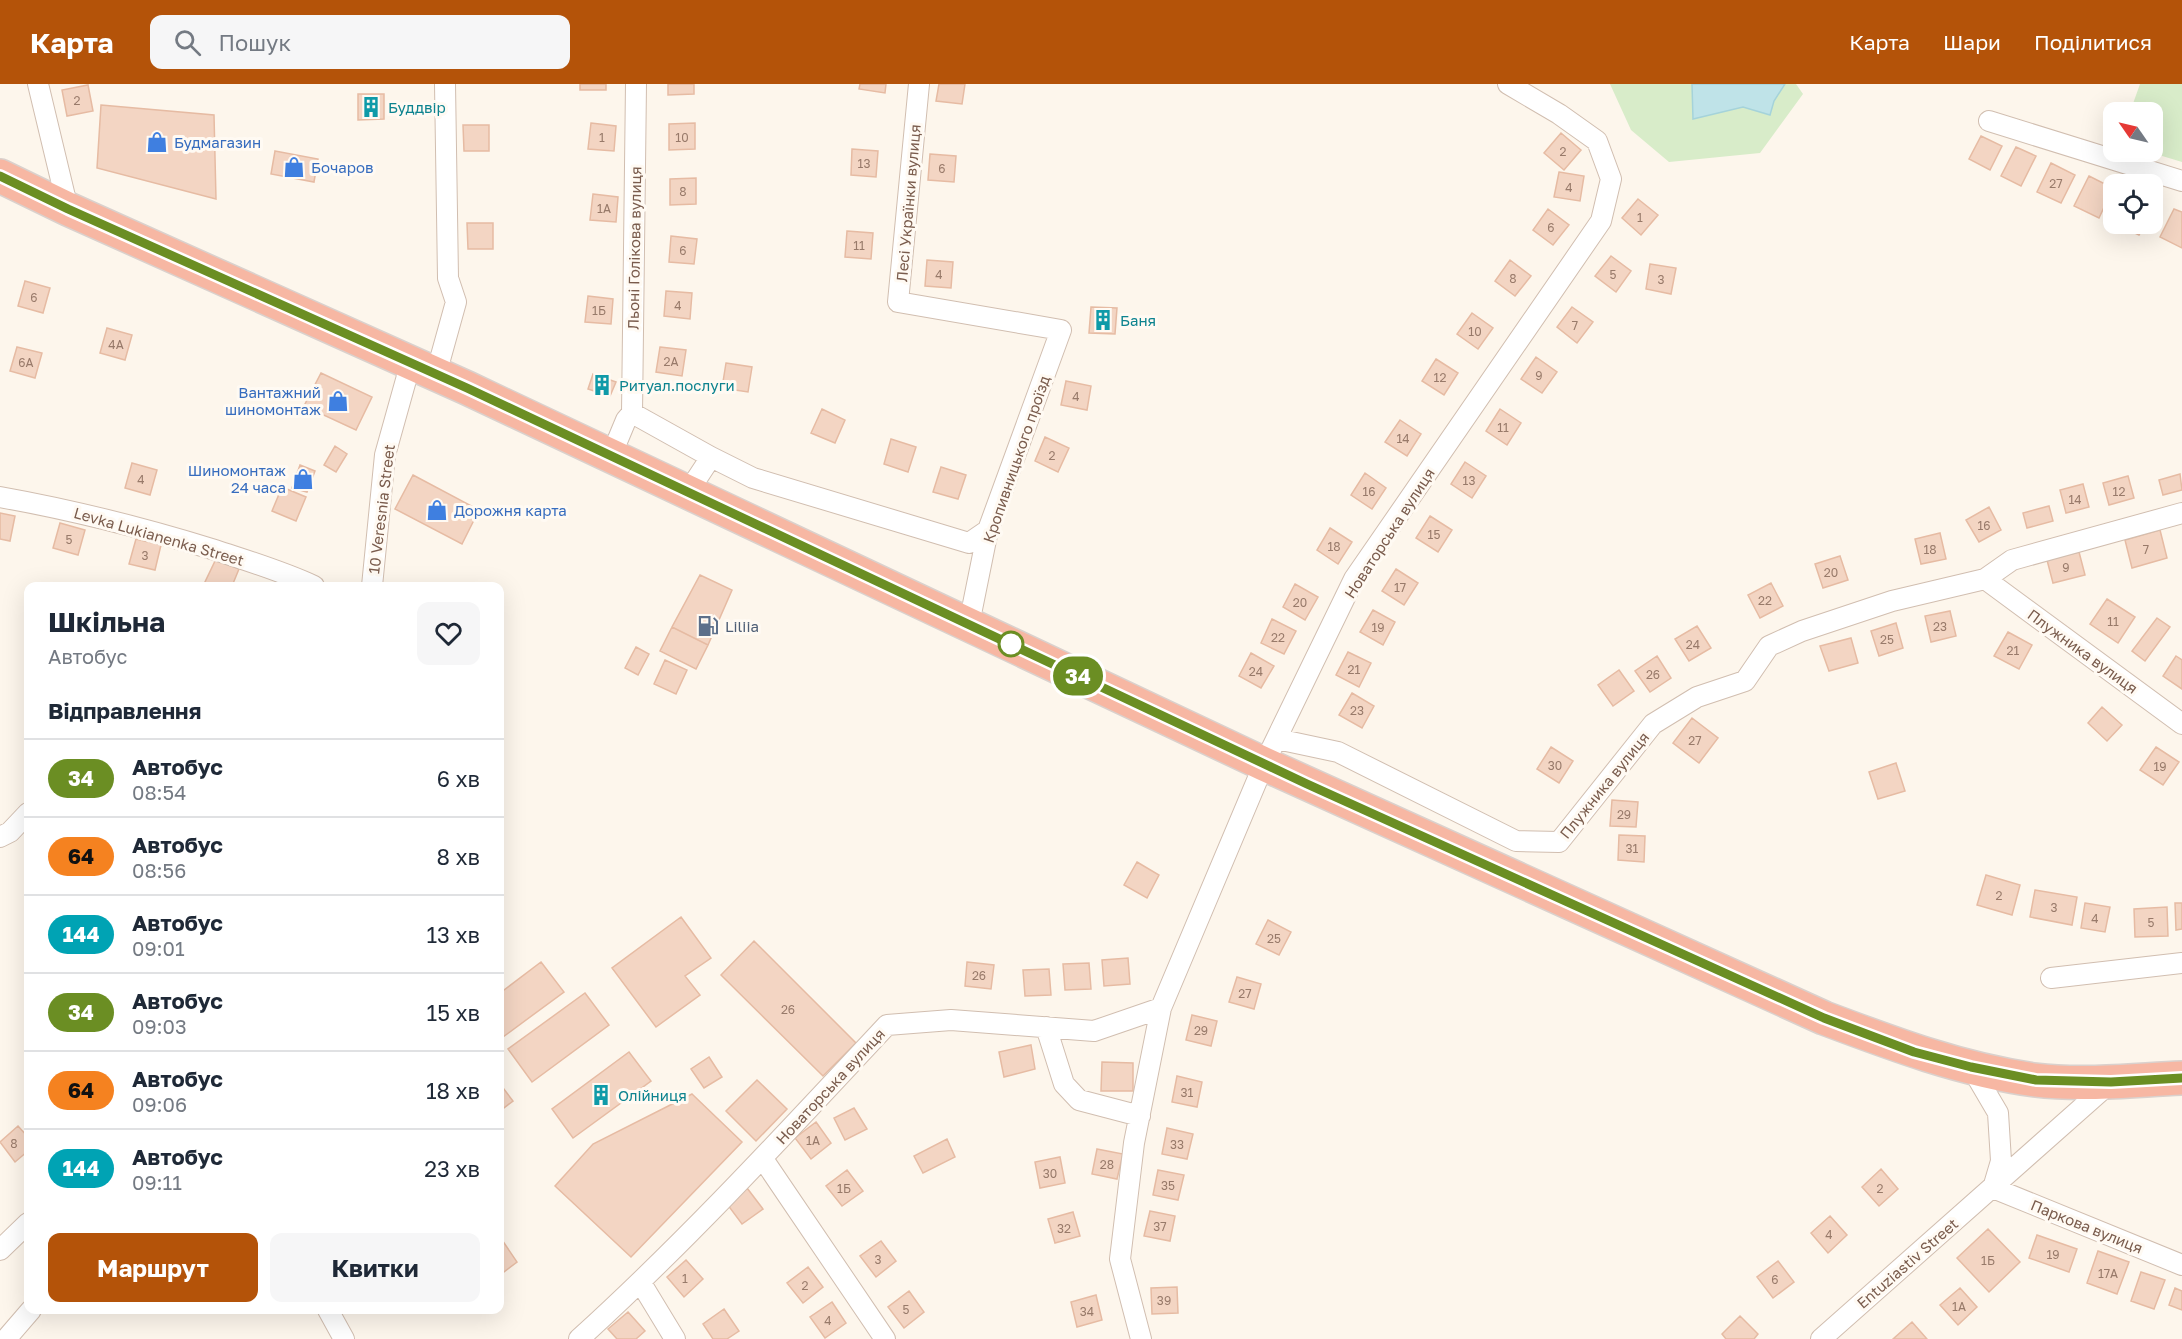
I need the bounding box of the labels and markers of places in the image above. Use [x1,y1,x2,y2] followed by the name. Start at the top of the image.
[359,95,383,119] building icon: Буддвір
[388,98,446,116] place label: Буддвір
[145,130,169,154] shop icon: Будмагазин
[174,133,261,151] place label: Будмагазин
[282,155,306,179] shop icon: Бочаров
[311,158,373,176] place label: Бочаров
[1091,308,1115,332] building icon: Баня
[1120,311,1156,329] place label: Баня
[590,373,614,397] building icon: Ритуал.послуги
[619,376,735,394] place label: Ритуал.послуги
[225,383,321,418] place label: Вантажний шиномонтаж
[326,389,350,413] shop icon: Вантажний шиномонтаж
[188,461,286,496] place label: Шиномонтаж 24 часа
[291,467,315,491] shop icon: Шиномонтаж 24 часа
[425,498,449,522] shop icon: Дорожня карта
[454,501,567,519] place label: Дорожня карта
[696,614,720,638] fuel station icon: Liliia
[725,617,759,635] place label: Liliia
[998,631,1024,657] unlabelled marker
[589,1083,613,1107] building icon: Олійниця
[618,1086,687,1104] place label: Олійниця

